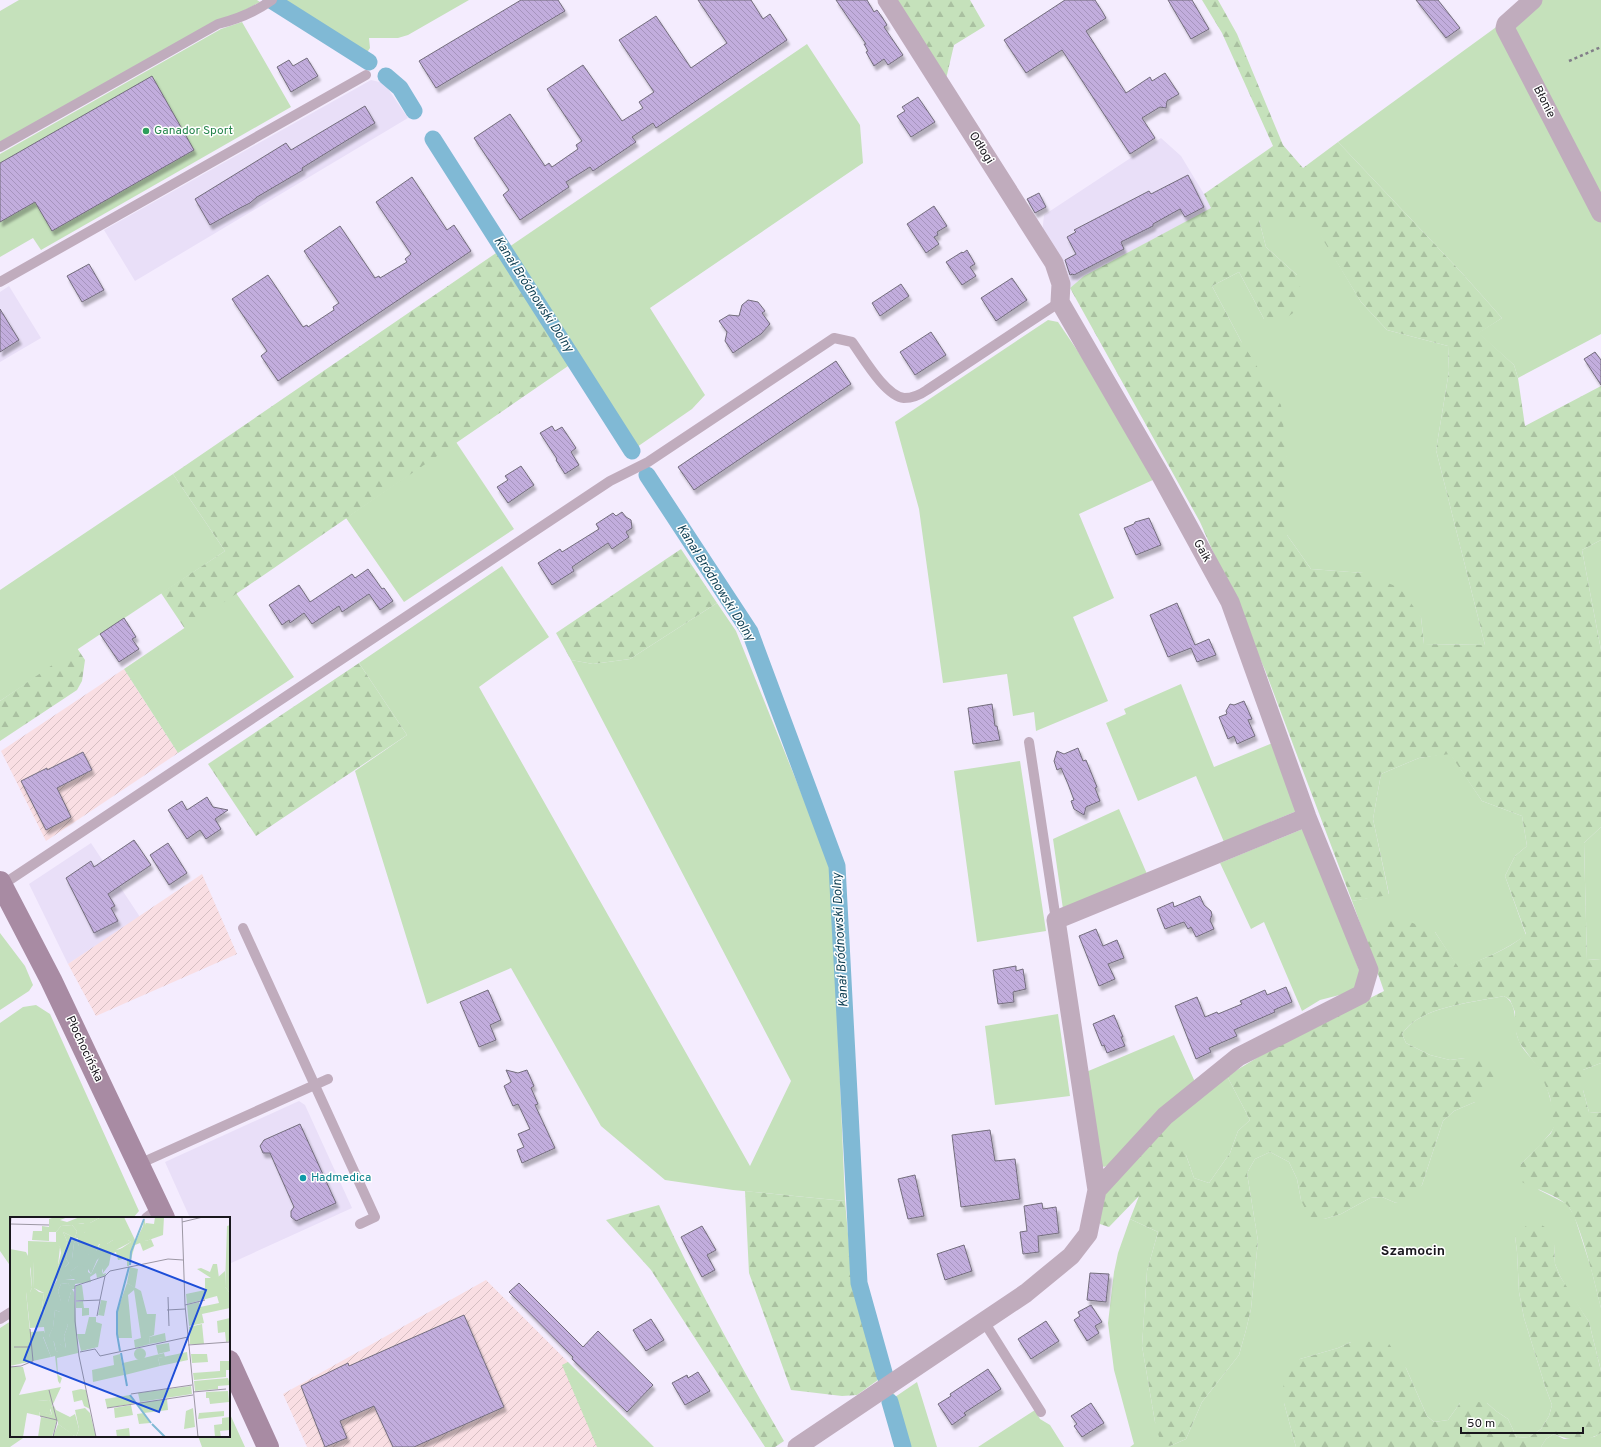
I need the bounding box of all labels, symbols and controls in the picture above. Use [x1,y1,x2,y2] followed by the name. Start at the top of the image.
[1529,83,1559,121] street label: Błonie
[154,123,233,139] place label: Ganador Sport
[141,126,151,136] marker: Ganador Sport
[965,129,997,167] street label: Odłogi
[490,234,577,357] water label: Kanał Bródnowski Dolny
[672,522,758,646] water label: Kanał Bródnowski Dolny
[1189,537,1215,565] street label: Gaik
[829,871,853,1008] water label: Kanał Bródnowski Dolny
[62,1013,106,1085] street label: Płochocińska
[311,1170,371,1186] place label: Hadmedica
[298,1173,308,1183] marker: Hadmedica
[10,1217,230,1437] inset map
[1381,1243,1445,1260] district label: Szamocin
[1461,1409,1583,1435] scale bar
[1467,1416,1495,1432] text: 50 m

